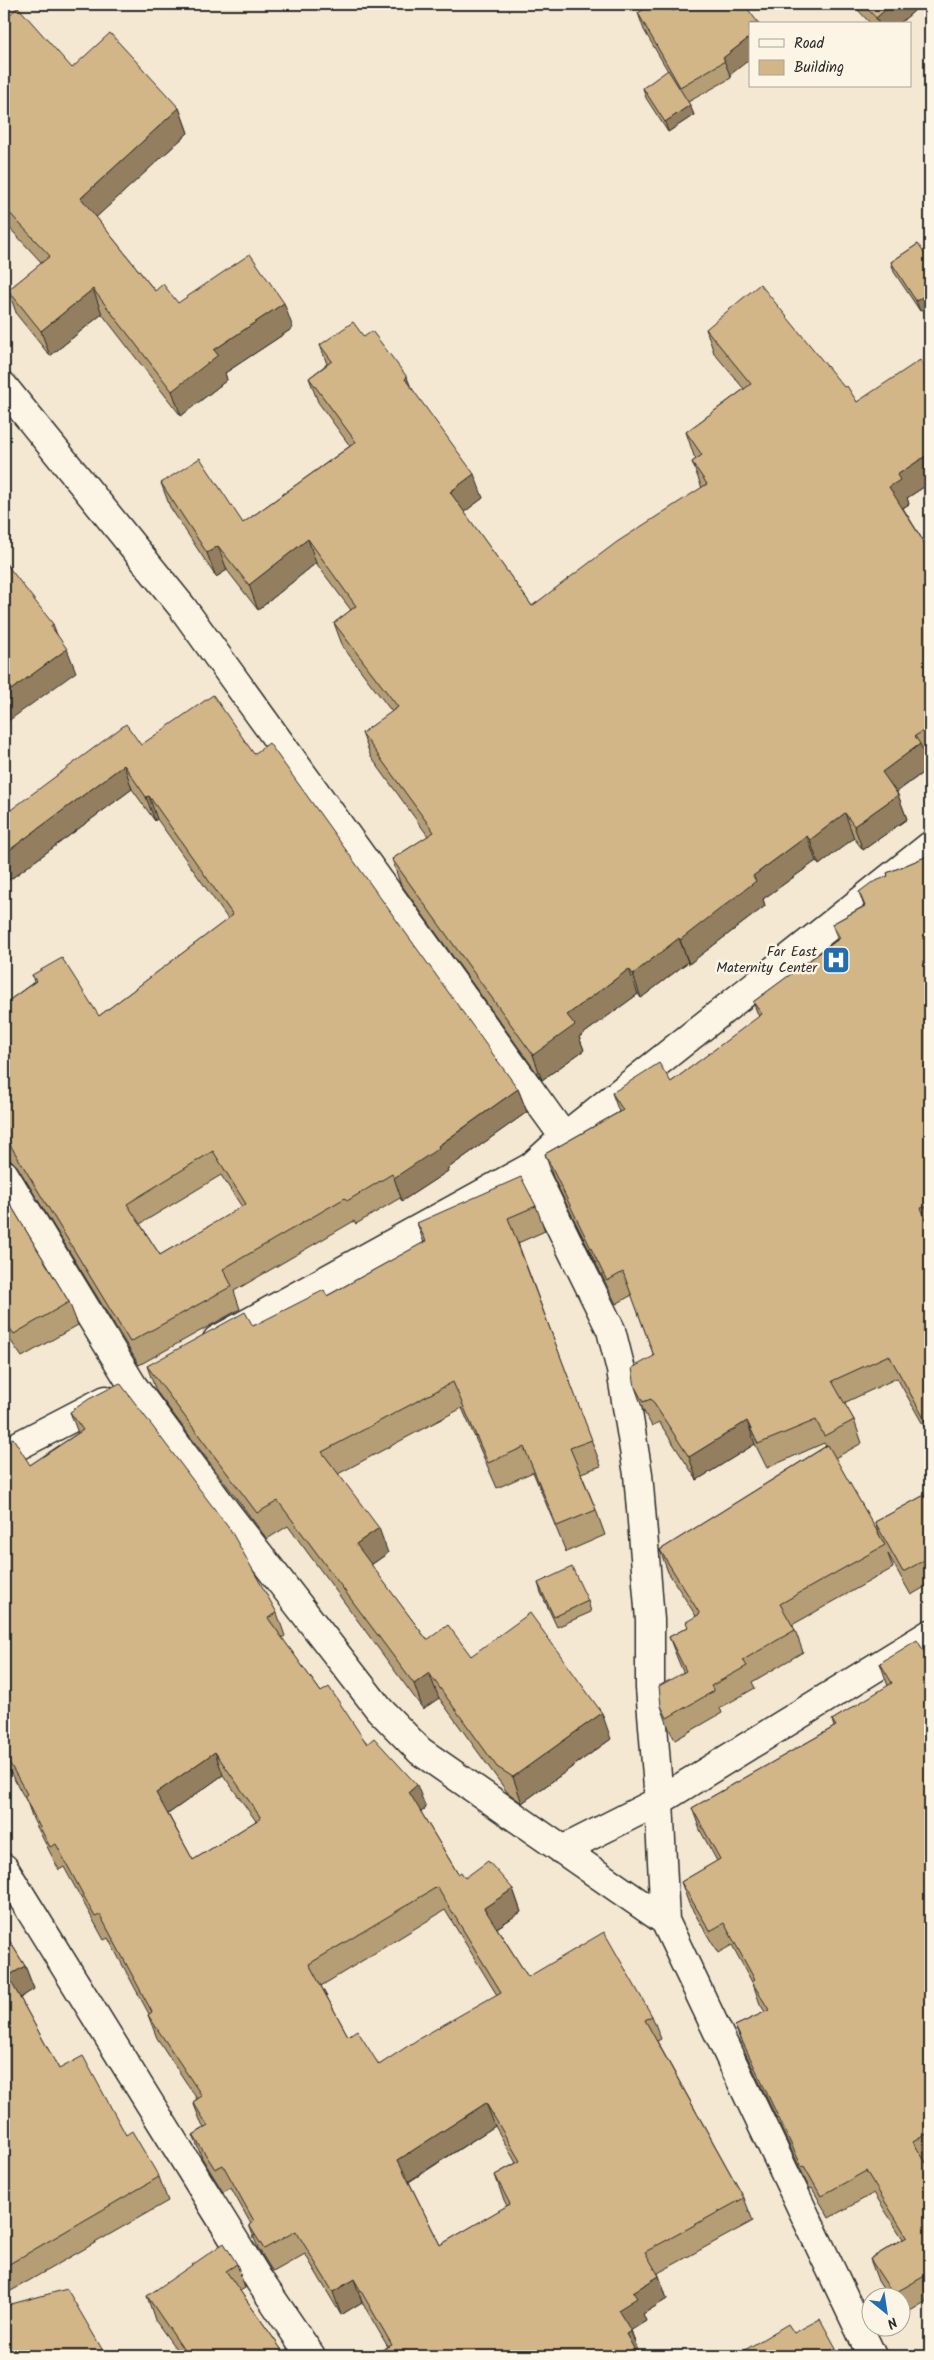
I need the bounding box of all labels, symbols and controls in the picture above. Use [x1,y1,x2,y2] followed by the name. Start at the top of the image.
[749,22,912,88] legend
[794,32,825,56] text: Road
[794,56,844,80] text: Building
[716,941,818,979] place label: Far East Maternity Center
[821,945,851,975] hospital icon: Far East Maternity Center
[862,2288,912,2338] north arrow
[883,2311,901,2334] text: N

